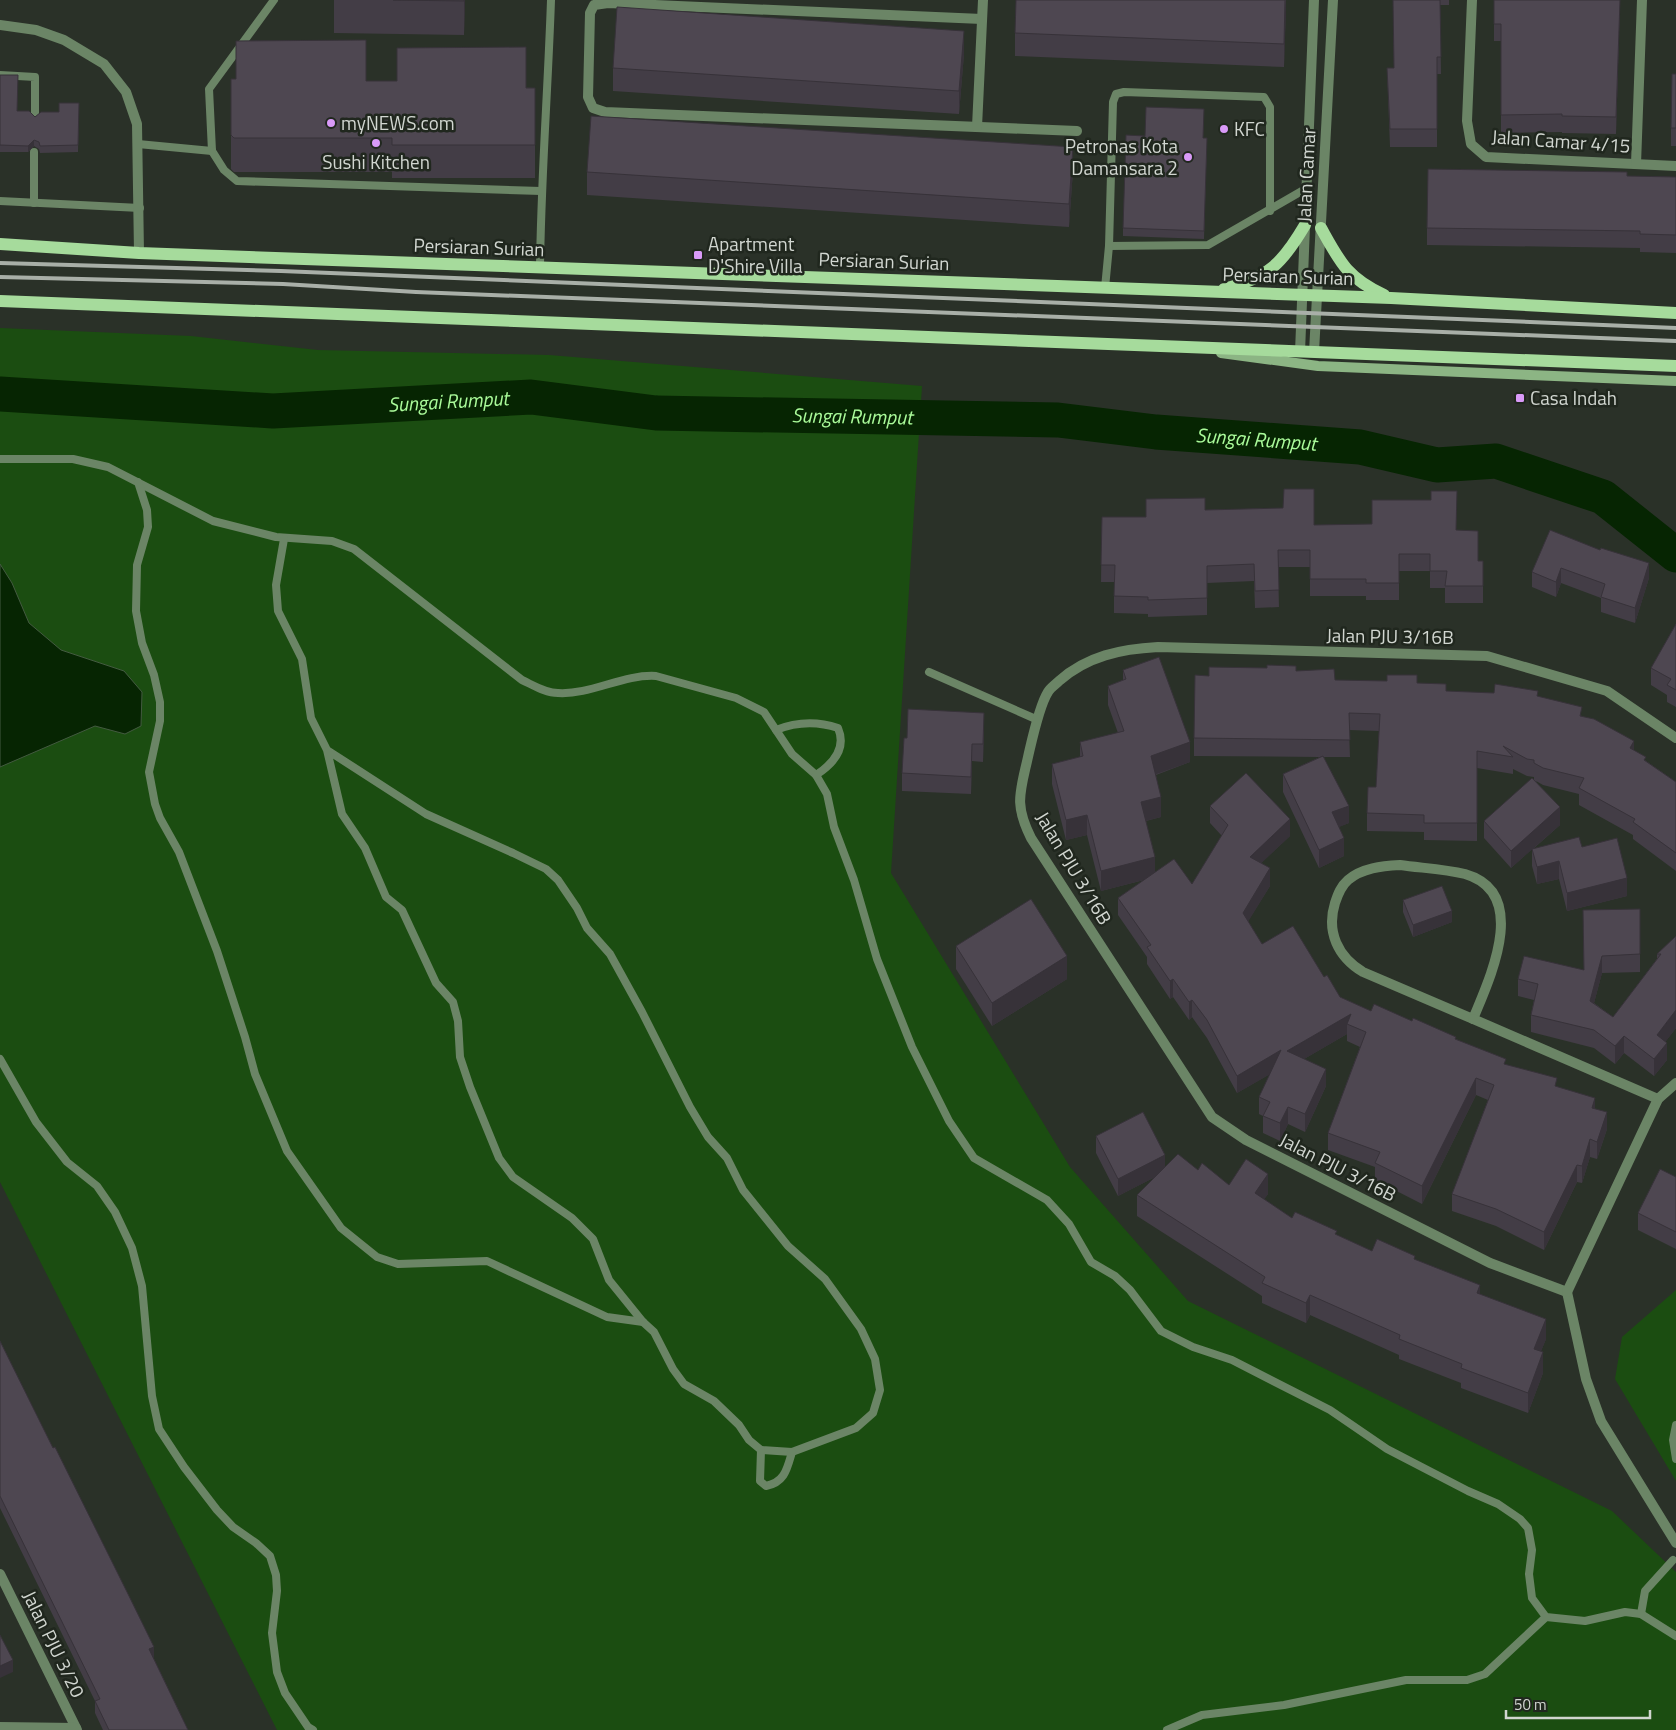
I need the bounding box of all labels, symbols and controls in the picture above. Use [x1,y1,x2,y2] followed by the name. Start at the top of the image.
[341,108,455,137] place label: myNEWS.com
[1234,114,1265,143] place label: KFC
[325,117,337,129] marker: myNEWS.com
[1491,121,1631,160] street label: Jalan Camar 4/15
[1218,123,1230,135] marker: KFC
[1289,126,1322,223] street label: Jalan Camar
[1065,131,1178,182] place label: Petronas Kota Damansara 2
[370,137,382,149] marker: Sushi Kitchen
[322,147,430,176] place label: Sushi Kitchen
[1182,151,1194,163] marker: Petronas Kota Damansara 2
[708,229,803,280] place label: Apartment D'Shire Villa
[413,230,545,263] street label: Persiaran Surian
[818,244,950,277] street label: Persiaran Surian
[692,249,704,261] marker: Apartment D'Shire Villa
[1222,259,1354,292] street label: Persiaran Surian
[387,382,512,420] water label: Sungai Rumput
[1530,383,1617,412] place label: Casa Indah
[1514,392,1526,404] marker: Casa Indah
[791,399,915,433] water label: Sungai Rumput
[1195,419,1320,459] water label: Sungai Rumput
[1326,620,1454,651] street label: Jalan PJU 3/16B
[1029,806,1120,930] street label: Jalan PJU 3/16B
[1275,1125,1402,1208] street label: Jalan PJU 3/16B
[16,1585,93,1702] street label: Jalan PJU 3/20
[1506,1688,1650,1720] scale bar
[1514,1693,1547,1716] text: 50 m

